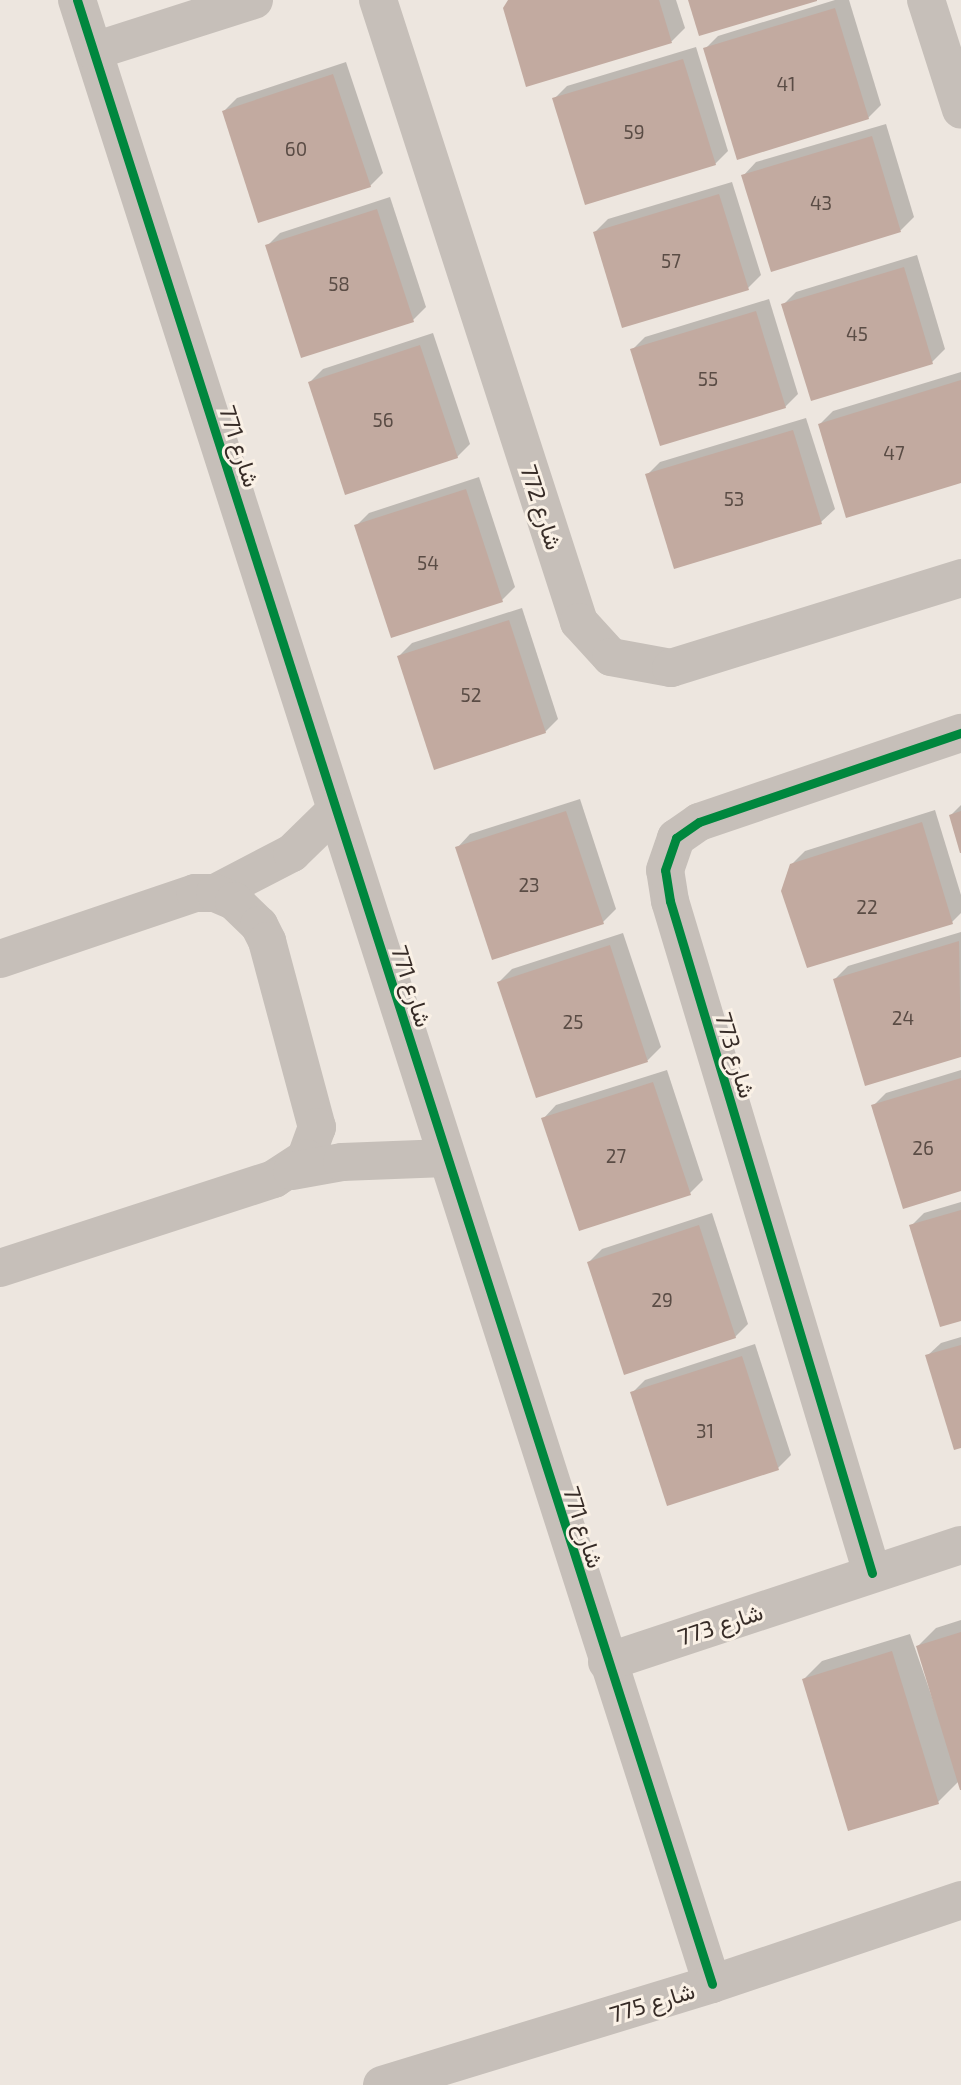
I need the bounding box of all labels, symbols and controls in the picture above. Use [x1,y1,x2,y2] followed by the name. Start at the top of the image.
[776,73,796,95] house number: 41
[623,121,645,143] house number: 59
[285,138,307,160] house number: 60
[810,192,832,214] house number: 43
[661,250,681,272] house number: 57
[328,273,350,295] house number: 58
[846,323,868,345] house number: 45
[698,368,718,390] house number: 55
[214,402,266,490] street label: شارع 771
[372,409,394,431] house number: 56
[883,442,905,464] house number: 47
[515,461,569,553] street label: شارع 772
[724,488,744,510] house number: 53
[417,552,439,574] house number: 54
[461,684,481,706] house number: 52
[518,874,540,896] house number: 23
[856,896,878,918] house number: 22
[386,942,438,1030] street label: شارع 771
[892,1007,914,1029] house number: 24
[710,1009,762,1101] street label: شارع 773
[563,1011,583,1033] house number: 25
[912,1137,934,1159] house number: 26
[606,1145,626,1167] house number: 27
[651,1289,673,1311] house number: 29
[696,1420,714,1442] house number: 31
[558,1483,610,1571] street label: شارع 771
[674,1597,766,1651] street label: شارع 773
[606,1976,698,2028] street label: شارع 775

